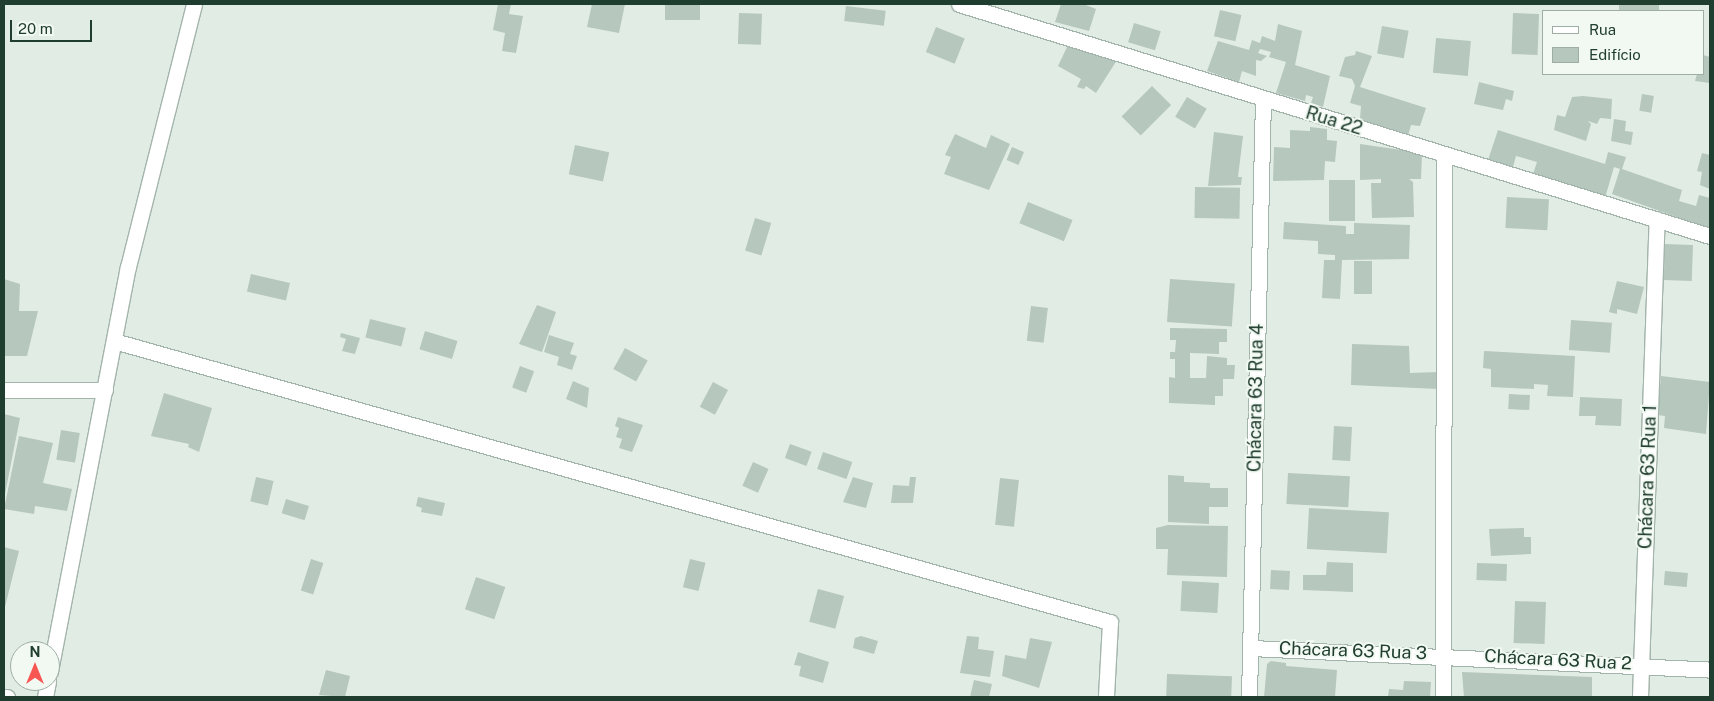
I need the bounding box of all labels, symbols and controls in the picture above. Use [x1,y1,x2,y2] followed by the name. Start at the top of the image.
[12,10,95,42] scale bar
[1542,10,1704,75] legend
[18,20,53,37] text: 20 m
[1589,21,1616,38] text: Rua
[1589,46,1641,63] text: Edifício
[1303,102,1365,140] street label: Rua 22
[1244,324,1268,472] street label: Chácara 63 Rua 4
[1635,405,1661,549] street label: Chácara 63 Rua 1
[1279,638,1427,664] street label: Chácara 63 Rua 3
[10,641,60,691] north arrow
[30,644,40,660] text: N
[1484,645,1632,675] street label: Chácara 63 Rua 2

